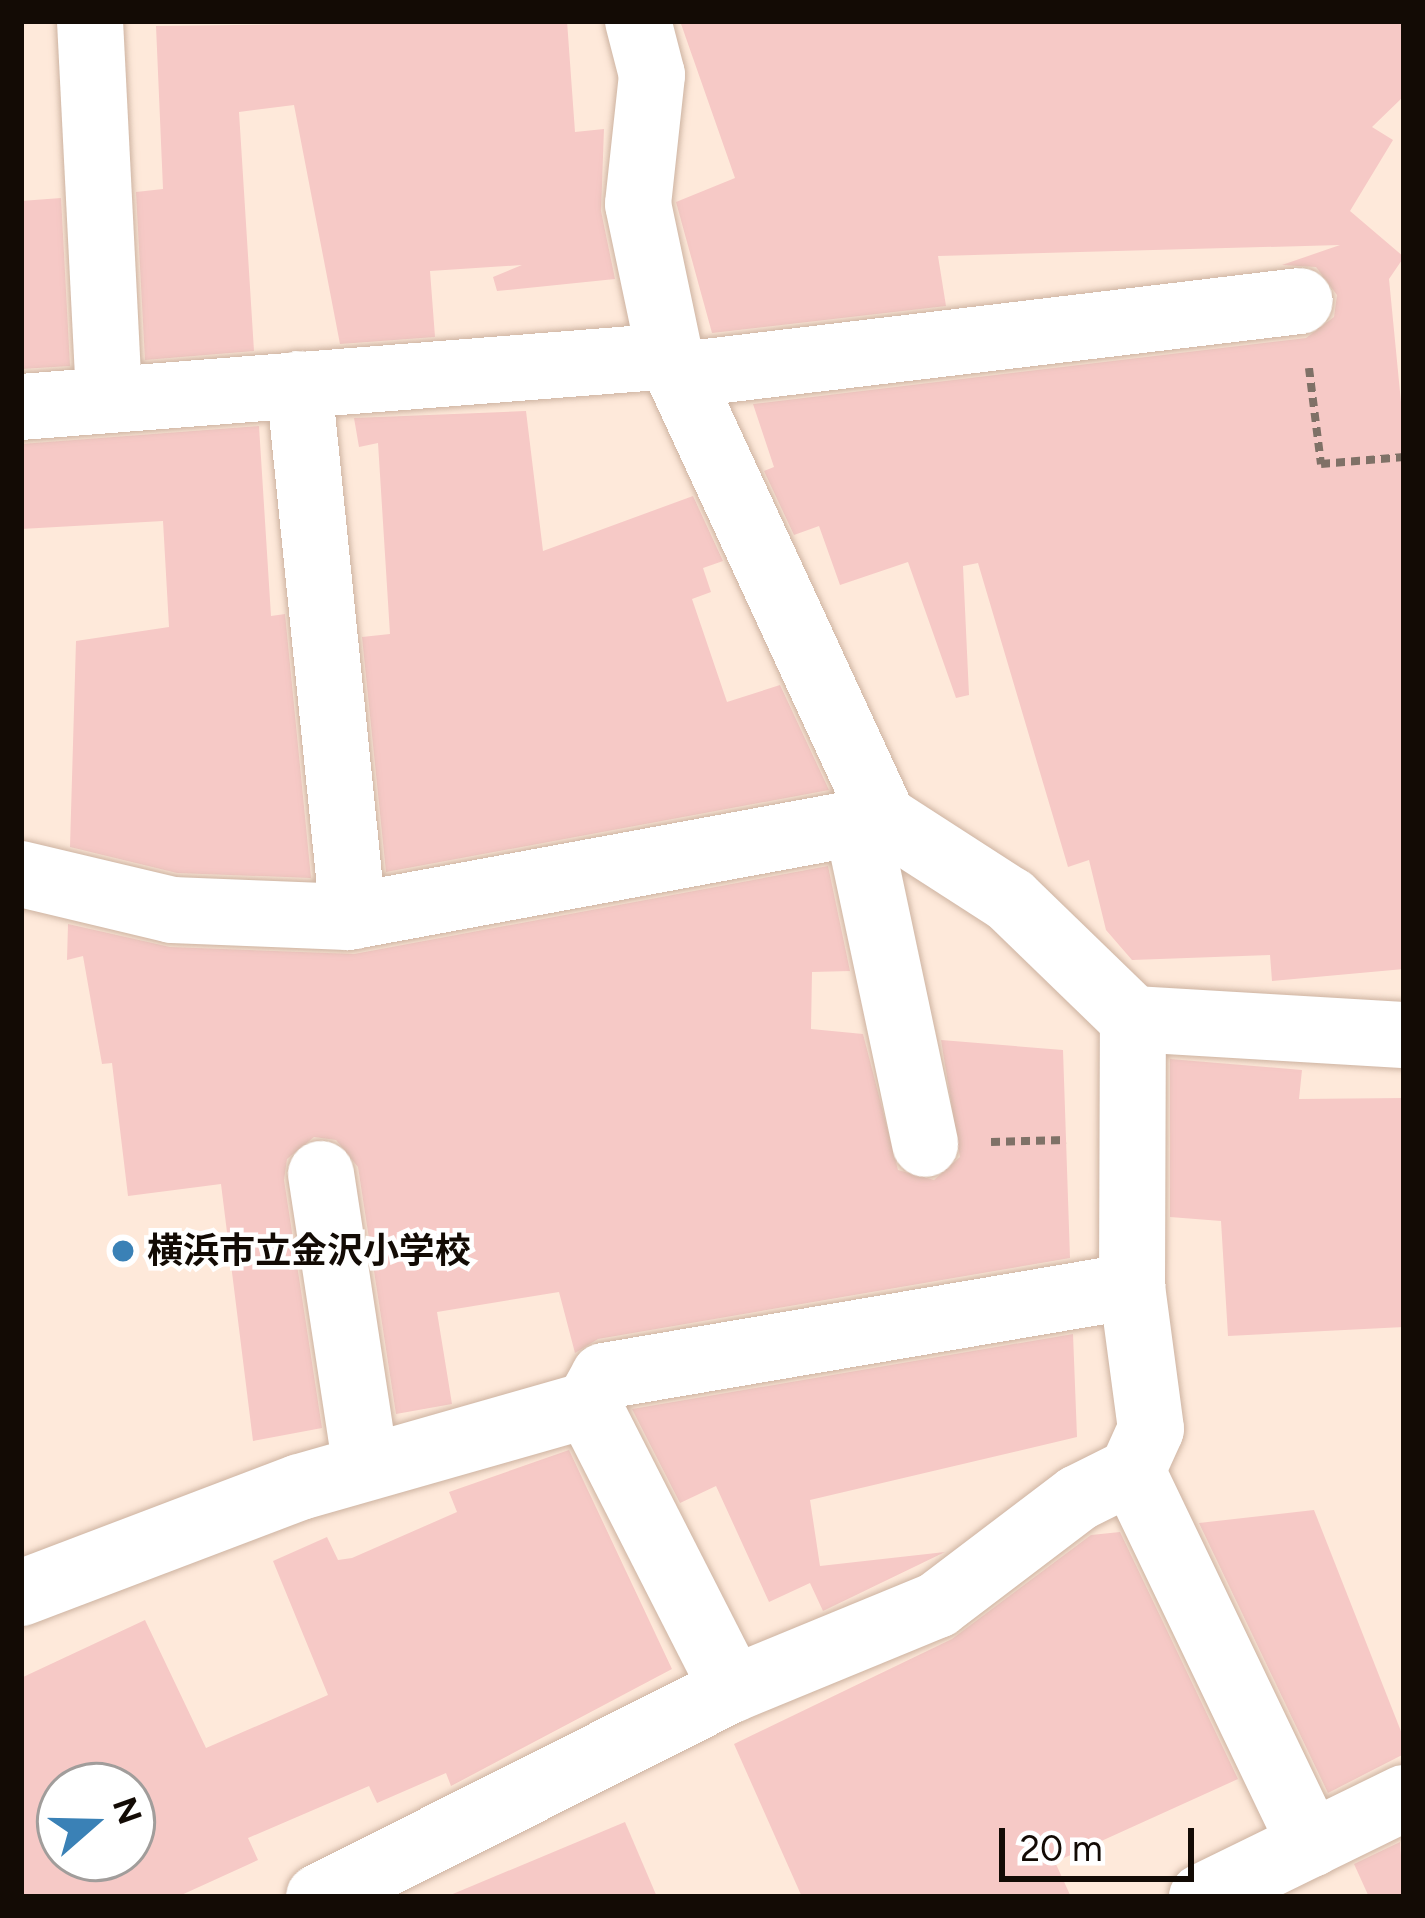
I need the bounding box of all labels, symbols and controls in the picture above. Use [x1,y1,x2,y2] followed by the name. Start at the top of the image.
[147,1229,471,1273] place label: 横浜市立金沢小学校
[110,1238,136,1264] marker: 横浜市立金沢小学校
[36,1762,156,1882] north arrow
[105,1792,150,1829] text: N
[1005,1804,1200,1878] scale bar
[1020,1827,1103,1870] text: 20 m

